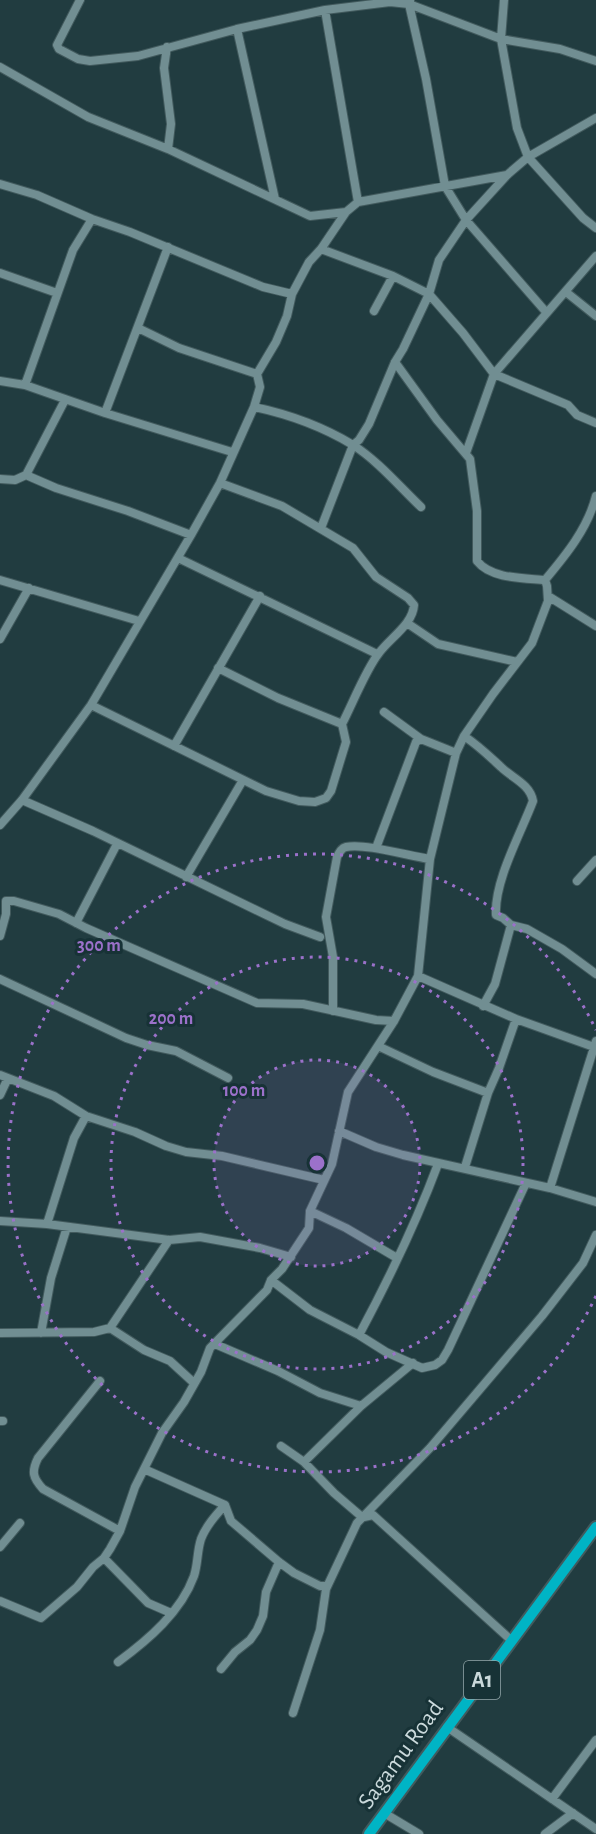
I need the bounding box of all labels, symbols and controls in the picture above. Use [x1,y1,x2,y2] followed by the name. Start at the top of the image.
[77,937,121,955] text: 300 m
[149,1010,193,1028] text: 200 m
[223,1082,265,1100] text: 100 m
[307,1153,327,1173] centre of rings
[464,1661,500,1699] road number: A1
[354,1696,448,1814] street label: Sagamu Road

